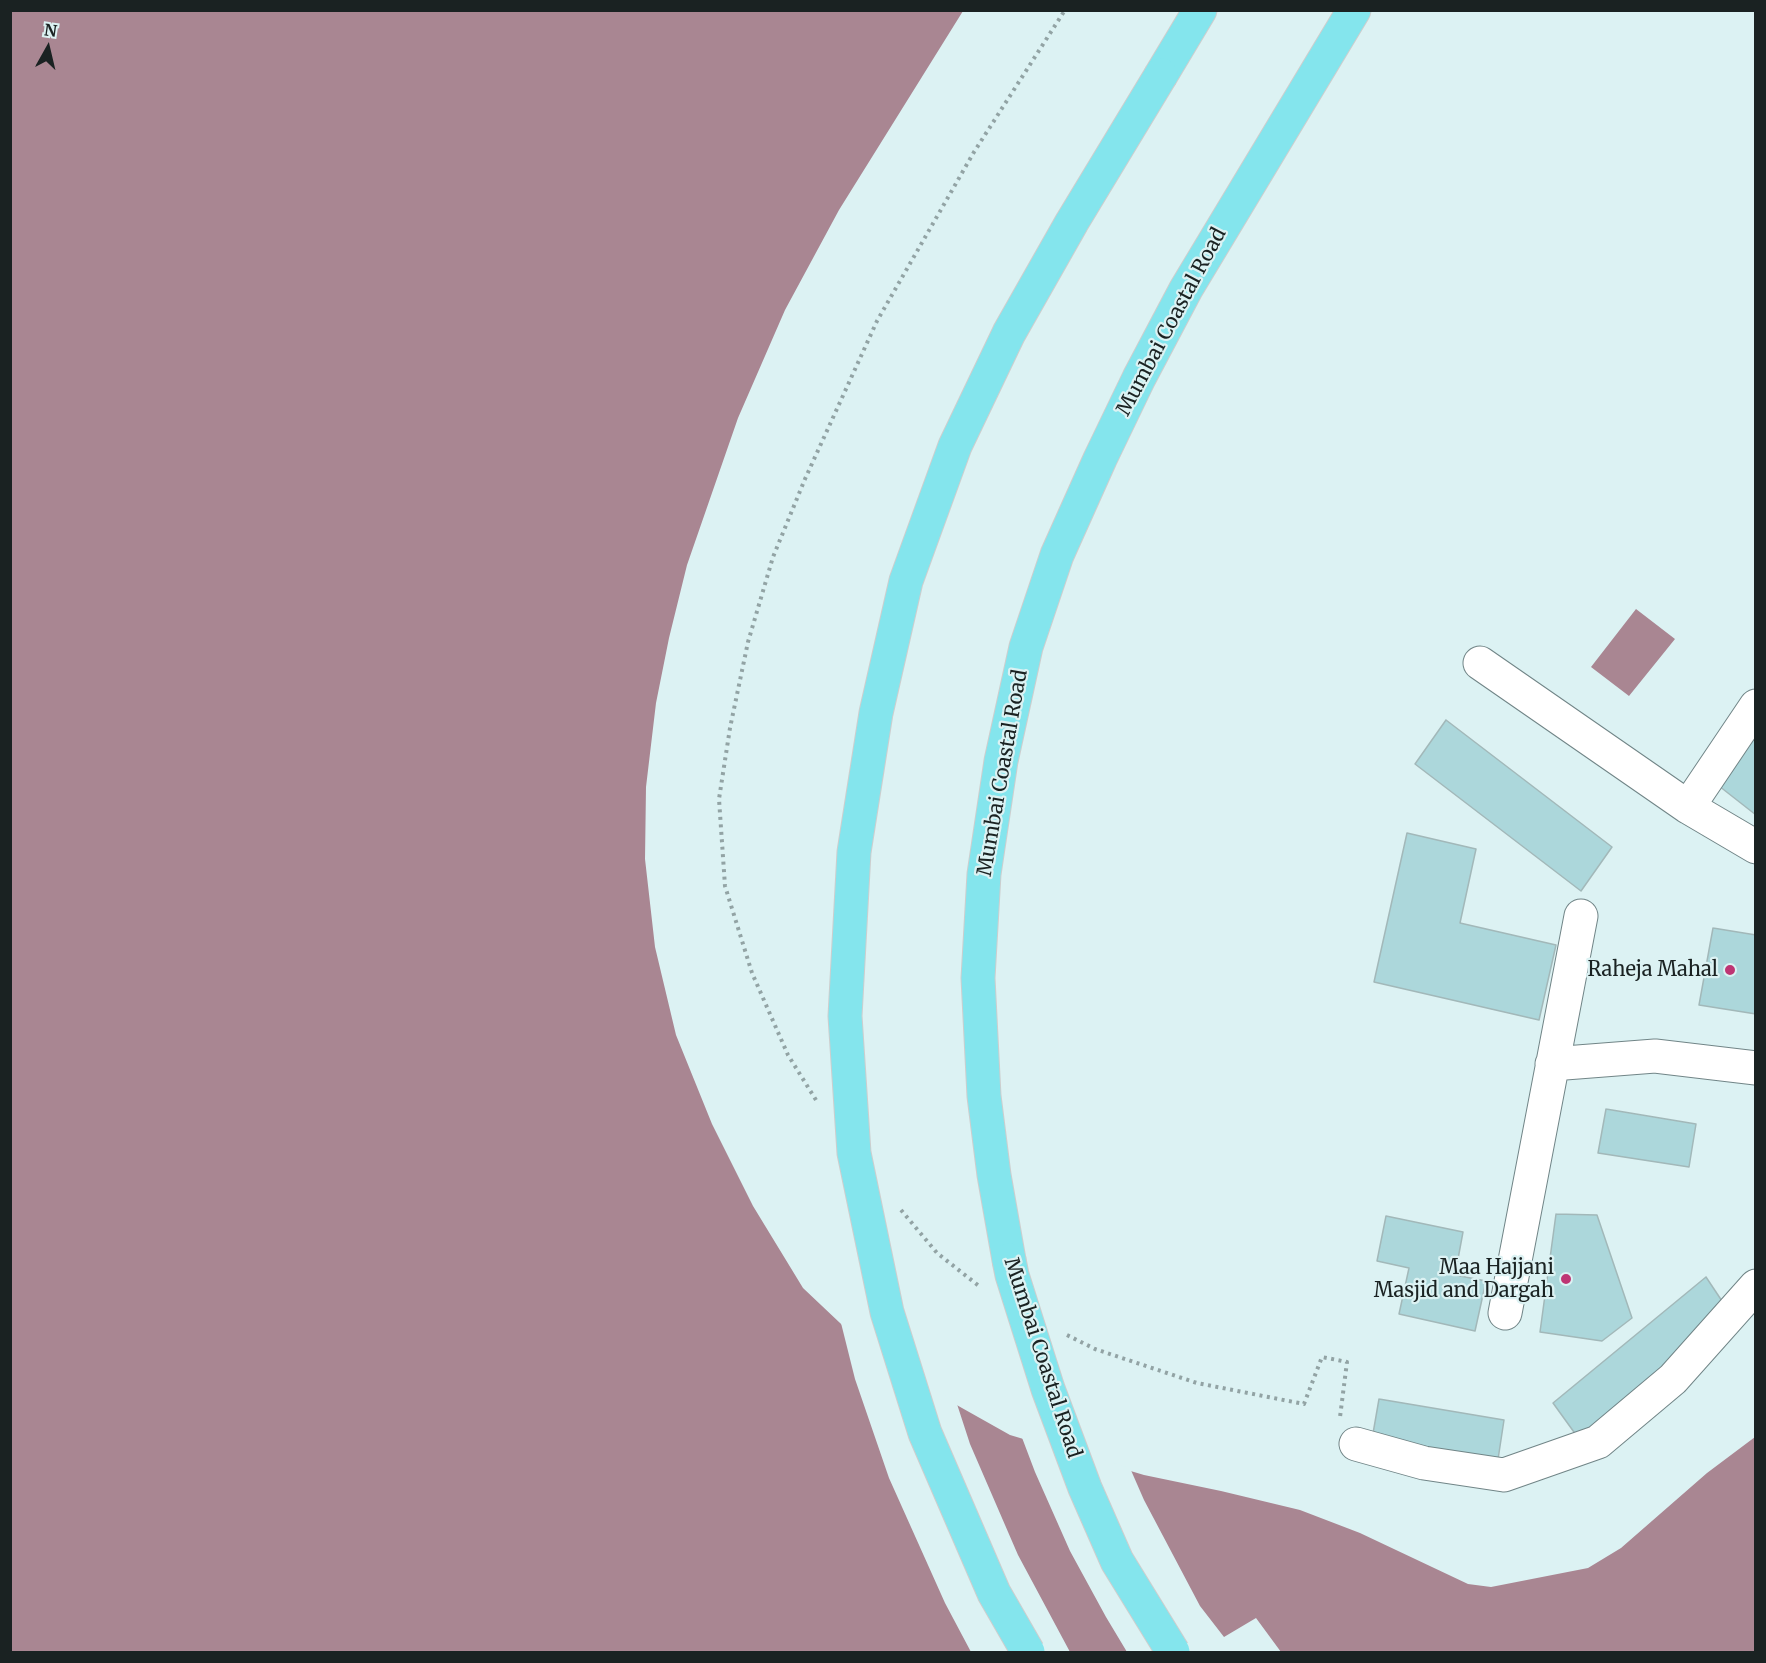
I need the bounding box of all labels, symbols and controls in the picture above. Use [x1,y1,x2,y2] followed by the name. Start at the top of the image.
[18,18,78,78] north arrow
[43,19,58,41] text: N
[1112,224,1232,420] street label: Mumbai Coastal Road
[973,668,1033,878] street label: Mumbai Coastal Road
[1587,958,1718,982] place label: Raheja Mahal
[1723,963,1737,977] marker: Raheja Mahal
[998,1255,1086,1461] street label: Mumbai Coastal Road
[1374,1256,1554,1303] place label: Maa Hajjani Masjid and Dargah
[1559,1272,1573,1286] marker: Maa Hajjani Masjid and Dargah

